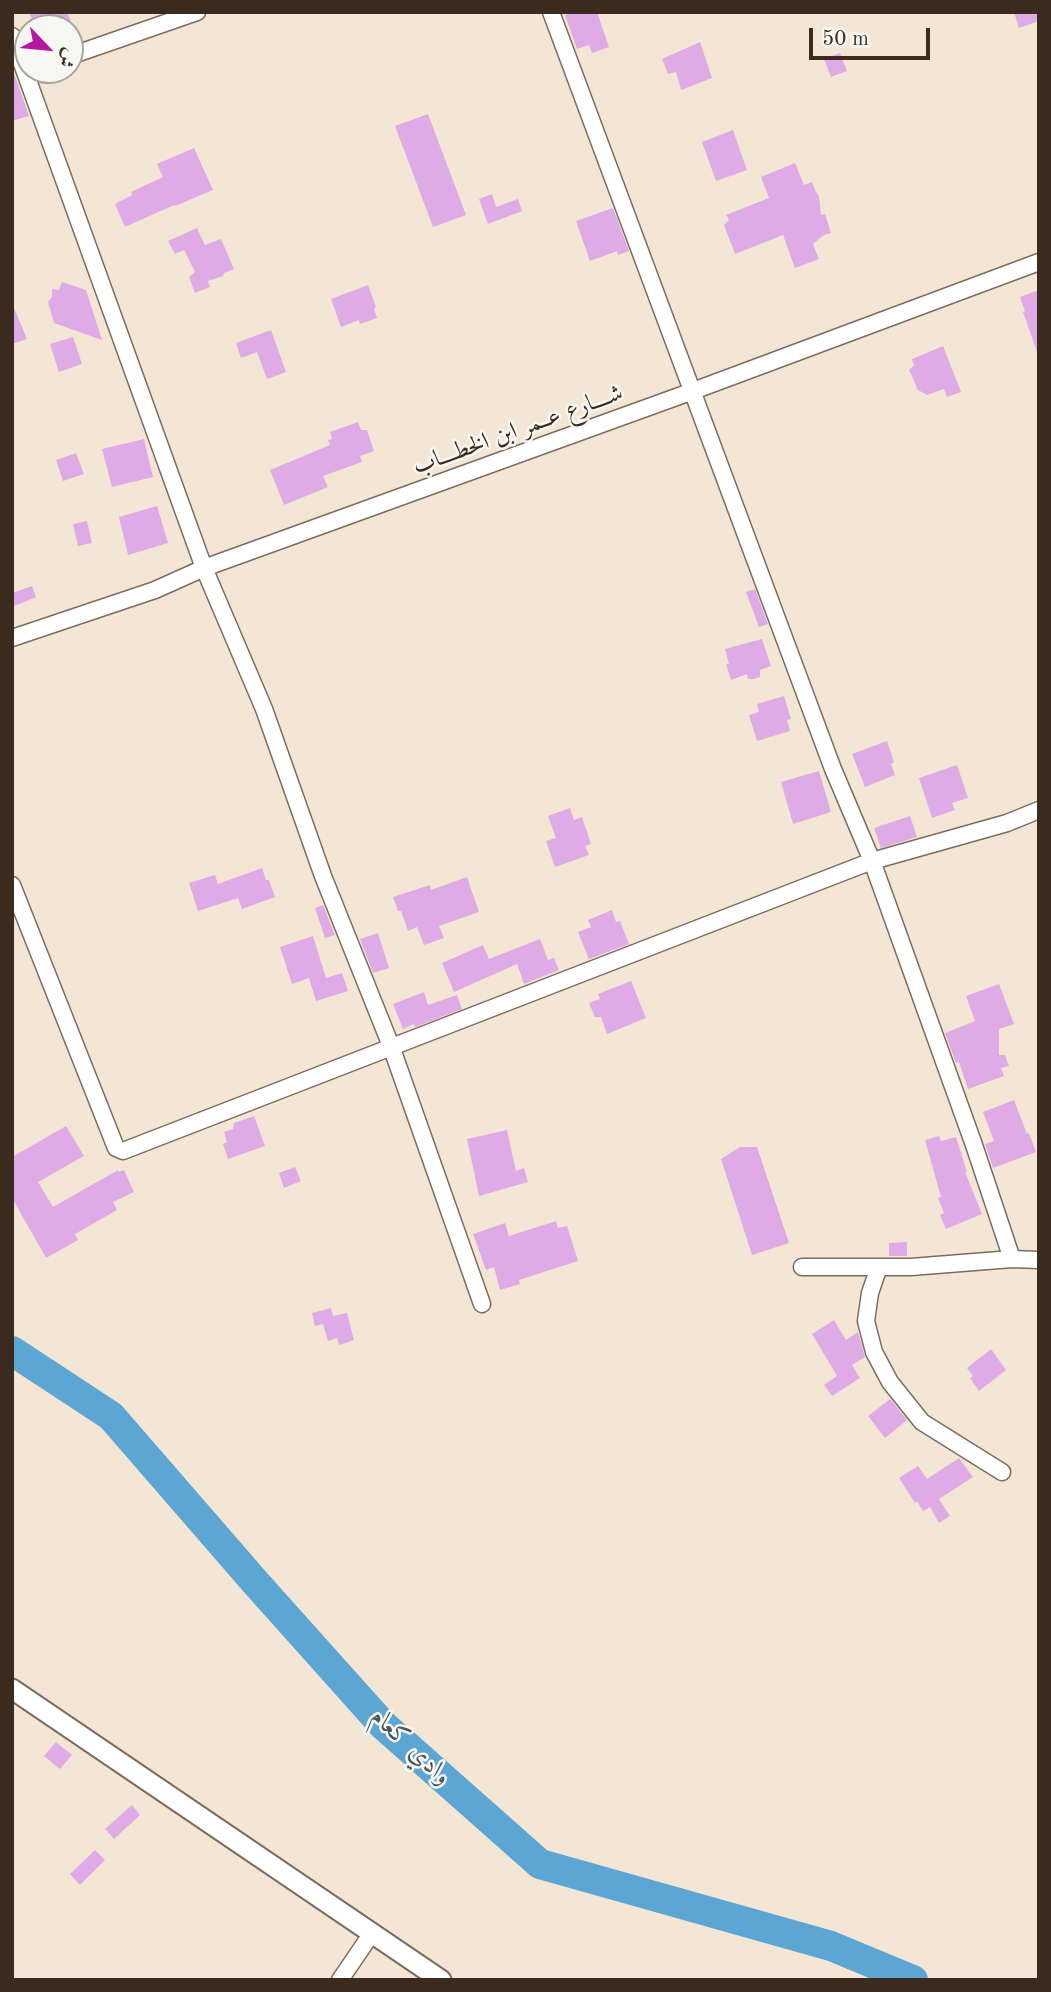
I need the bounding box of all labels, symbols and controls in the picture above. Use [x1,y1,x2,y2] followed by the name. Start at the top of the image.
[14,14,84,84] north arrow
[813,14,934,58] scale bar
[822,29,869,50] text: 50 m
[54,45,79,70] text: ش
[409,379,627,481] street label: شــــارع عــمر ابن الخطــــاب
[364,1702,458,1792] water label: وادي كعام

